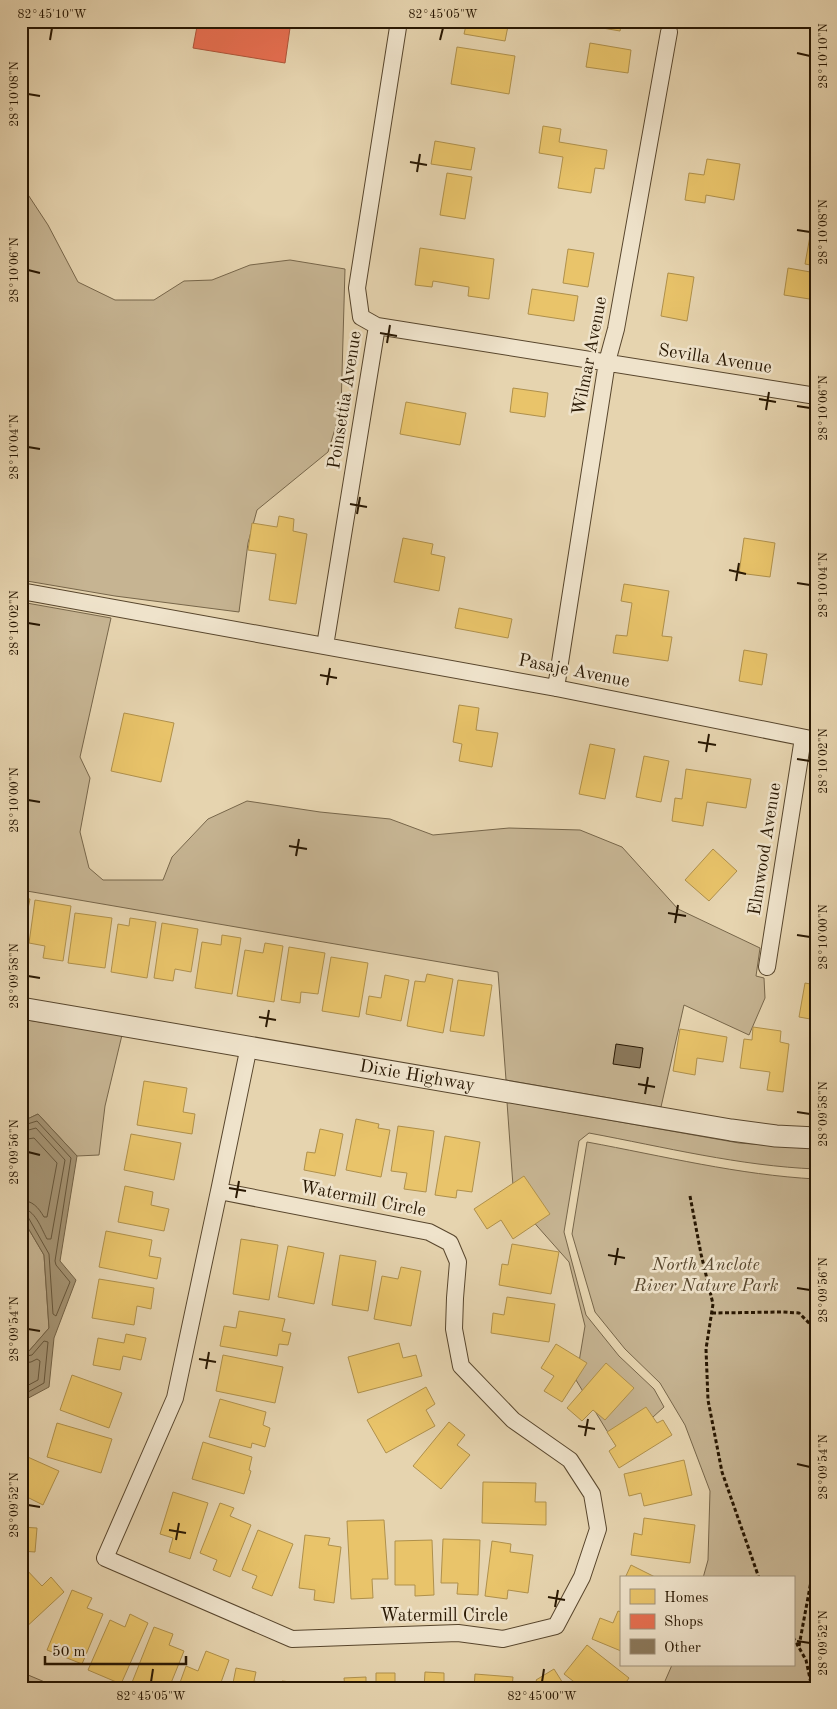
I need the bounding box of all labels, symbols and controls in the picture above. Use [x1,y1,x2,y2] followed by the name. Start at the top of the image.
[17,8,87,21] text: 82°45'10"W
[408,8,478,21] text: 82°45'05"W
[818,23,830,89] text: 28°10'10"N
[9,61,21,127] text: 28°10'08"N
[818,199,830,265] text: 28°10'08"N
[9,237,21,303] text: 28°10'06"N
[570,295,610,417] street label: Wilmar Avenue
[325,330,365,470] street label: Poinsettia Avenue
[657,341,773,377] street label: Sevilla Avenue
[818,375,830,441] text: 28°10'06"N
[9,414,21,480] text: 28°10'04"N
[818,552,830,618] text: 28°10'04"N
[9,590,21,656] text: 28°10'02"N
[517,651,631,691] street label: Pasaje Avenue
[818,728,830,794] text: 28°10'02"N
[9,767,21,833] text: 28°10'00"N
[746,781,784,917] street label: Elmwood Avenue
[818,904,830,970] text: 28°10'00"N
[8,943,21,1009] text: 28°09'58"N
[358,1057,477,1095] street label: Dixie Highway
[817,1081,830,1147] text: 28°09'58"N
[8,1119,21,1185] text: 28°09'56"N
[299,1178,427,1220] street label: Watermill Circle
[633,1256,779,1295] park label: North Anclote River Nature Park
[817,1257,830,1323] text: 28°09'56"N
[8,1296,21,1362] text: 28°09'54"N
[817,1434,830,1500] text: 28°09'54"N
[8,1472,21,1538] text: 28°09'52"N
[620,1576,794,1666] legend
[664,1591,709,1606] text: Homes
[380,1607,508,1625] street label: Watermill Circle
[817,1610,830,1676] text: 28°09'52"N
[664,1615,703,1630] text: Shops
[45,1634,186,1666] scale bar
[664,1641,701,1656] text: Other
[52,1645,86,1660] text: 50 m
[116,1690,186,1703] text: 82°45'05"W
[507,1690,577,1703] text: 82°45'00"W

